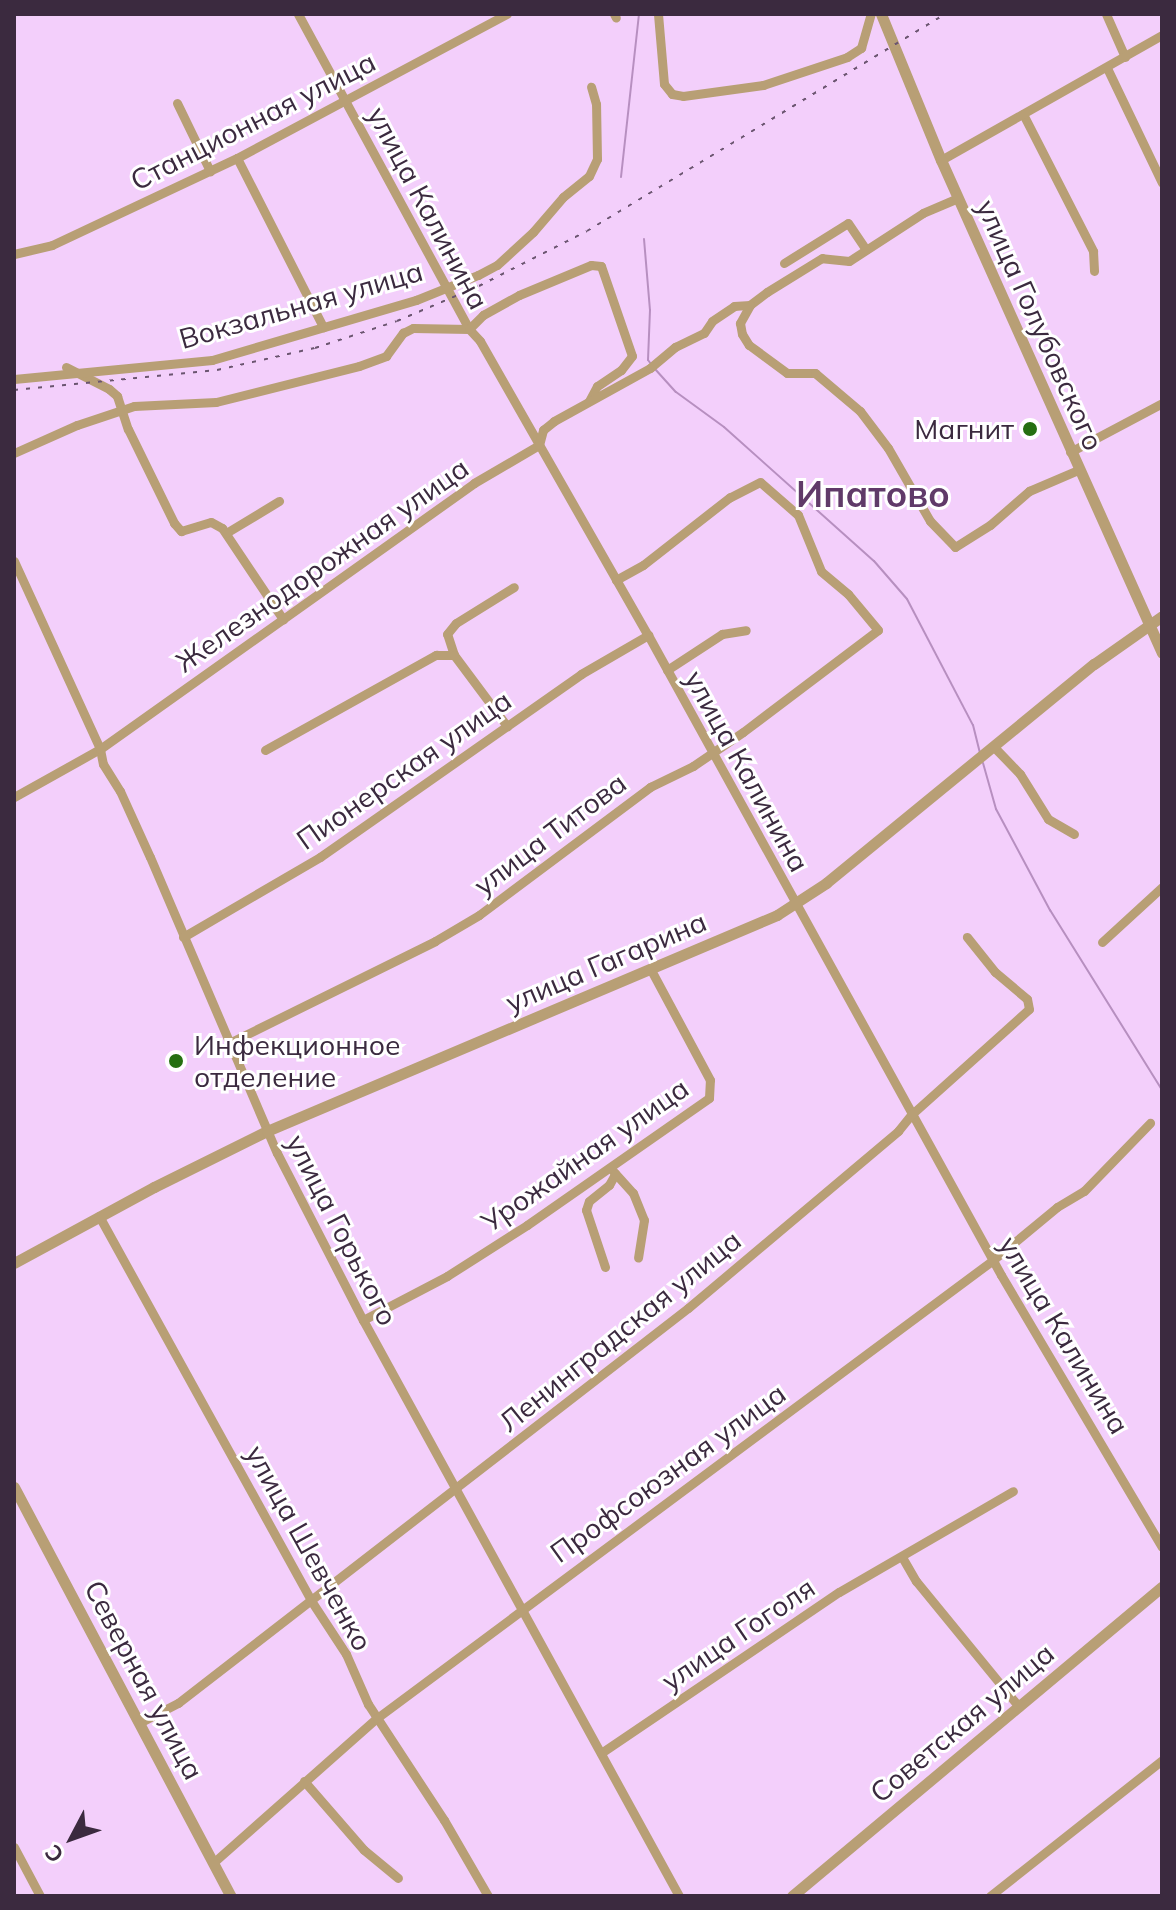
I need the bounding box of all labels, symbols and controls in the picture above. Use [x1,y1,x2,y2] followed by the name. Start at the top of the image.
[125,45,381,197] street label: Станционная улица
[360,101,496,315] street label: улица Калинина
[970,194,1110,456] street label: улица Голубовского
[175,254,427,356] street label: Вокзальная улица
[914,412,1014,446] place label: Магнит
[1021,420,1039,438] marker: Магнит
[169,451,475,679] street label: Железнодорожная улица
[796,472,950,516] district label: Ипатово
[678,665,816,877] street label: улица Калинина
[290,683,518,857] street label: Пионерская улица
[467,766,633,902] street label: улица Титова
[501,905,711,1019] street label: улица Гагарина
[194,1028,400,1094] place label: Инфекционное отделение
[165,1050,187,1072] marker: Инфекционное отделение
[475,1071,695,1239] street label: Урожайная улица
[279,1129,405,1331] street label: улица Горького
[492,1223,748,1439] street label: Ленинградская улица
[992,1230,1136,1440] street label: улица Калинина
[544,1376,792,1570] street label: Профсоюзная улица
[239,1439,379,1657] street label: улица Шевченко
[655,1570,821,1698] street label: улица Гоголя
[77,1575,211,1785] street label: Северная улица
[863,1636,1061,1810] street label: Советская улица
[32,1798,112,1878] north arrow
[38,1839,69,1869] text: С

